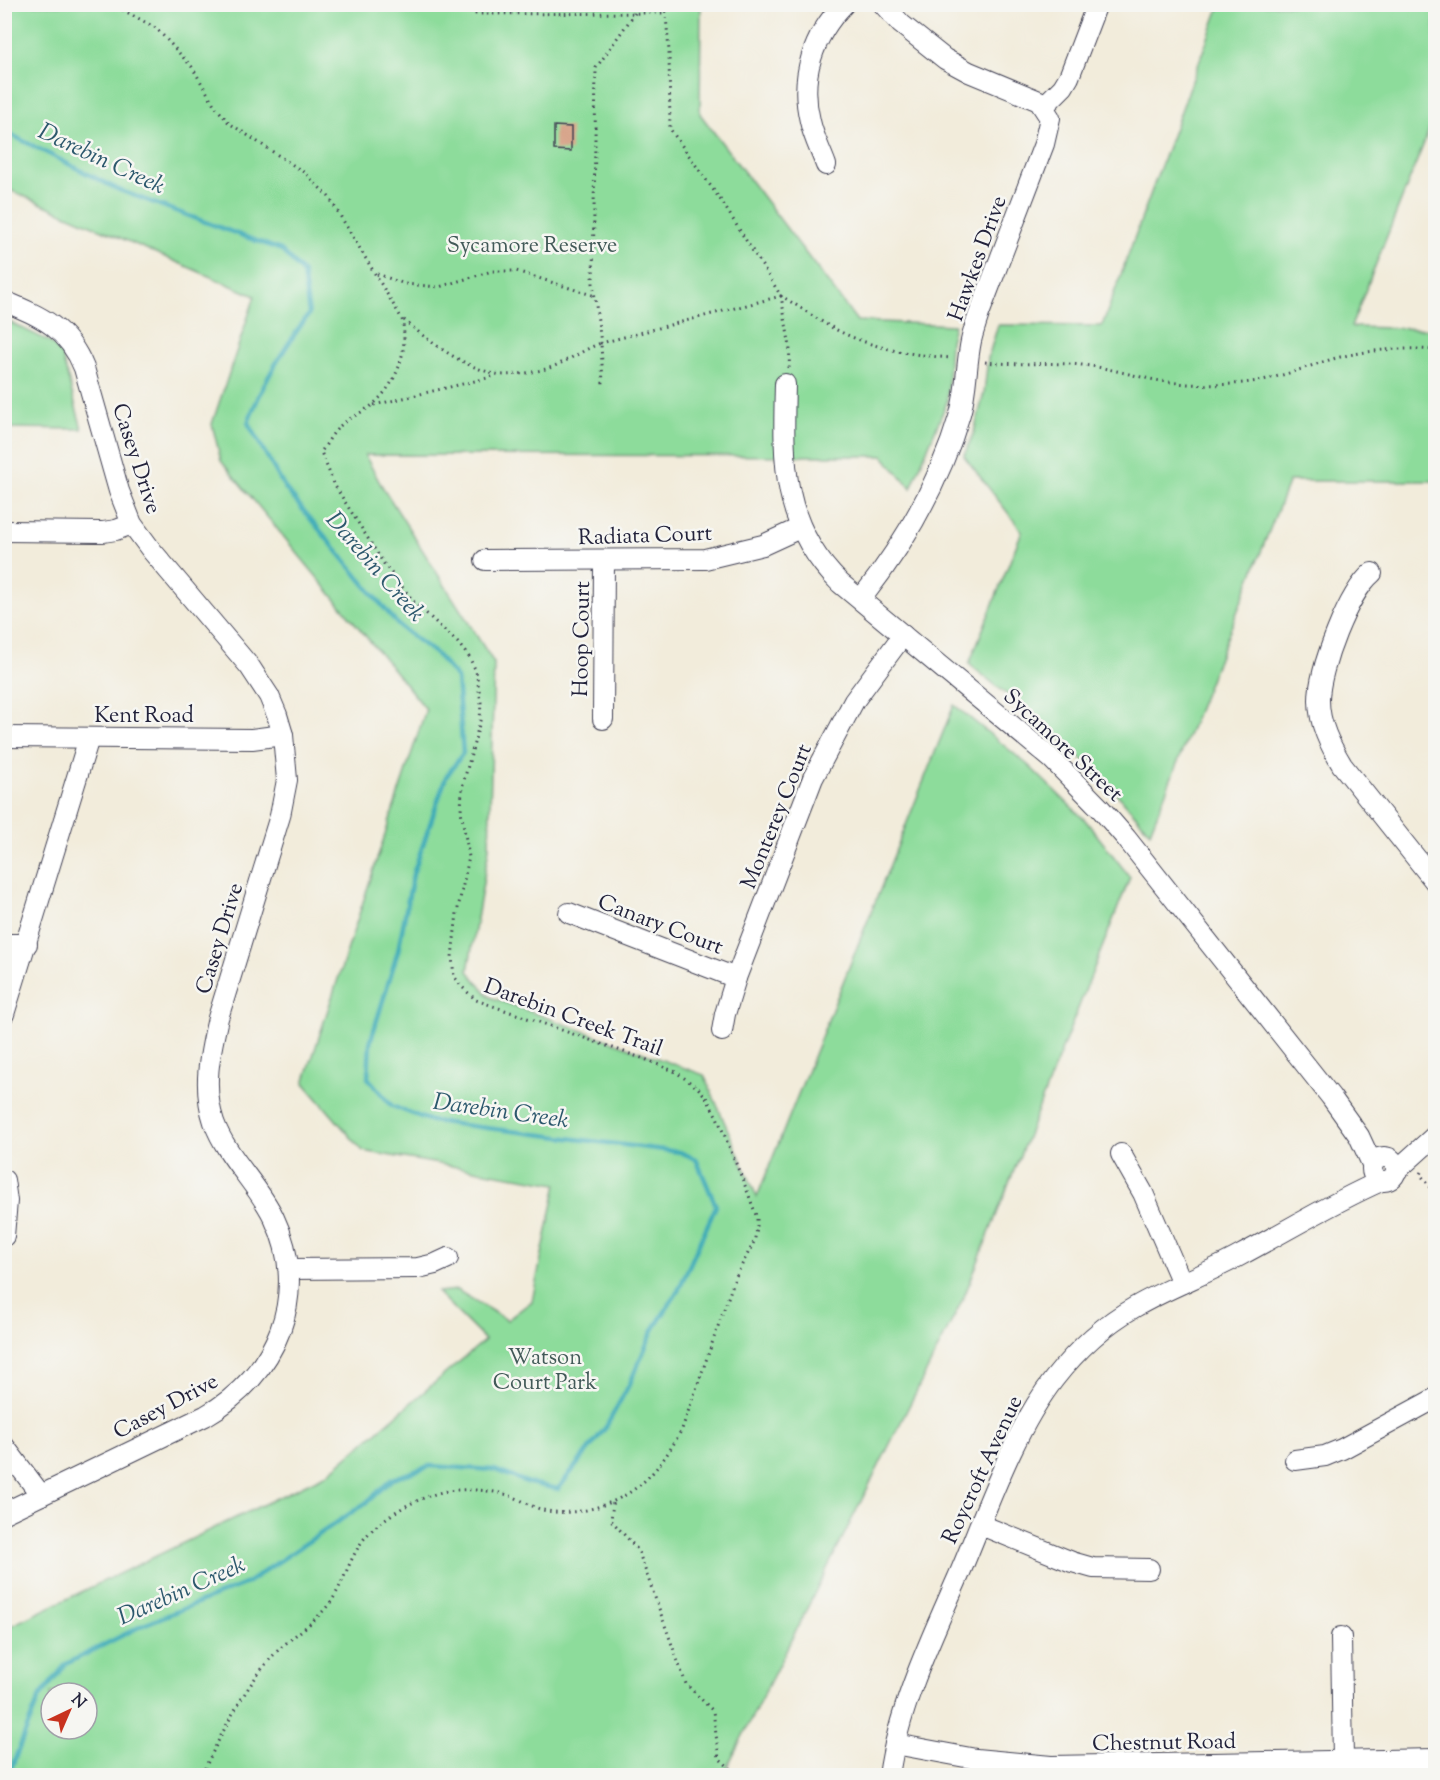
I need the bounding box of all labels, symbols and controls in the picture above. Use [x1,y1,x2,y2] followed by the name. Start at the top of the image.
[32,116,170,204] water label: Darebin Creek
[941,192,1016,326] street label: Hawkes Drive
[447,231,617,263] park label: Sycamore Reserve
[102,399,168,518] street label: Casey Drive
[317,505,432,630] water label: Darebin Creek
[577,519,713,555] street label: Radiata Court
[566,580,600,697] street label: Hoop Court
[995,682,1129,811] street label: Sycamore Street
[94,701,194,733] street label: Kent Road
[734,739,822,894] street label: Monterey Court
[189,879,253,998] street label: Casey Drive
[593,887,728,965] street label: Canary Court
[479,972,667,1066] street label: Darebin Creek Trail
[431,1086,571,1138] water label: Darebin Creek
[493,1343,597,1400] park label: Watson Court Park
[108,1367,225,1449] street label: Casey Drive
[935,1391,1032,1550] street label: Roycroft Avenue
[112,1548,251,1635] water label: Darebin Creek
[39,1681,99,1741] north arrow
[65,1689,90,1715] text: N
[1092,1727,1236,1761] street label: Chestnut Road

